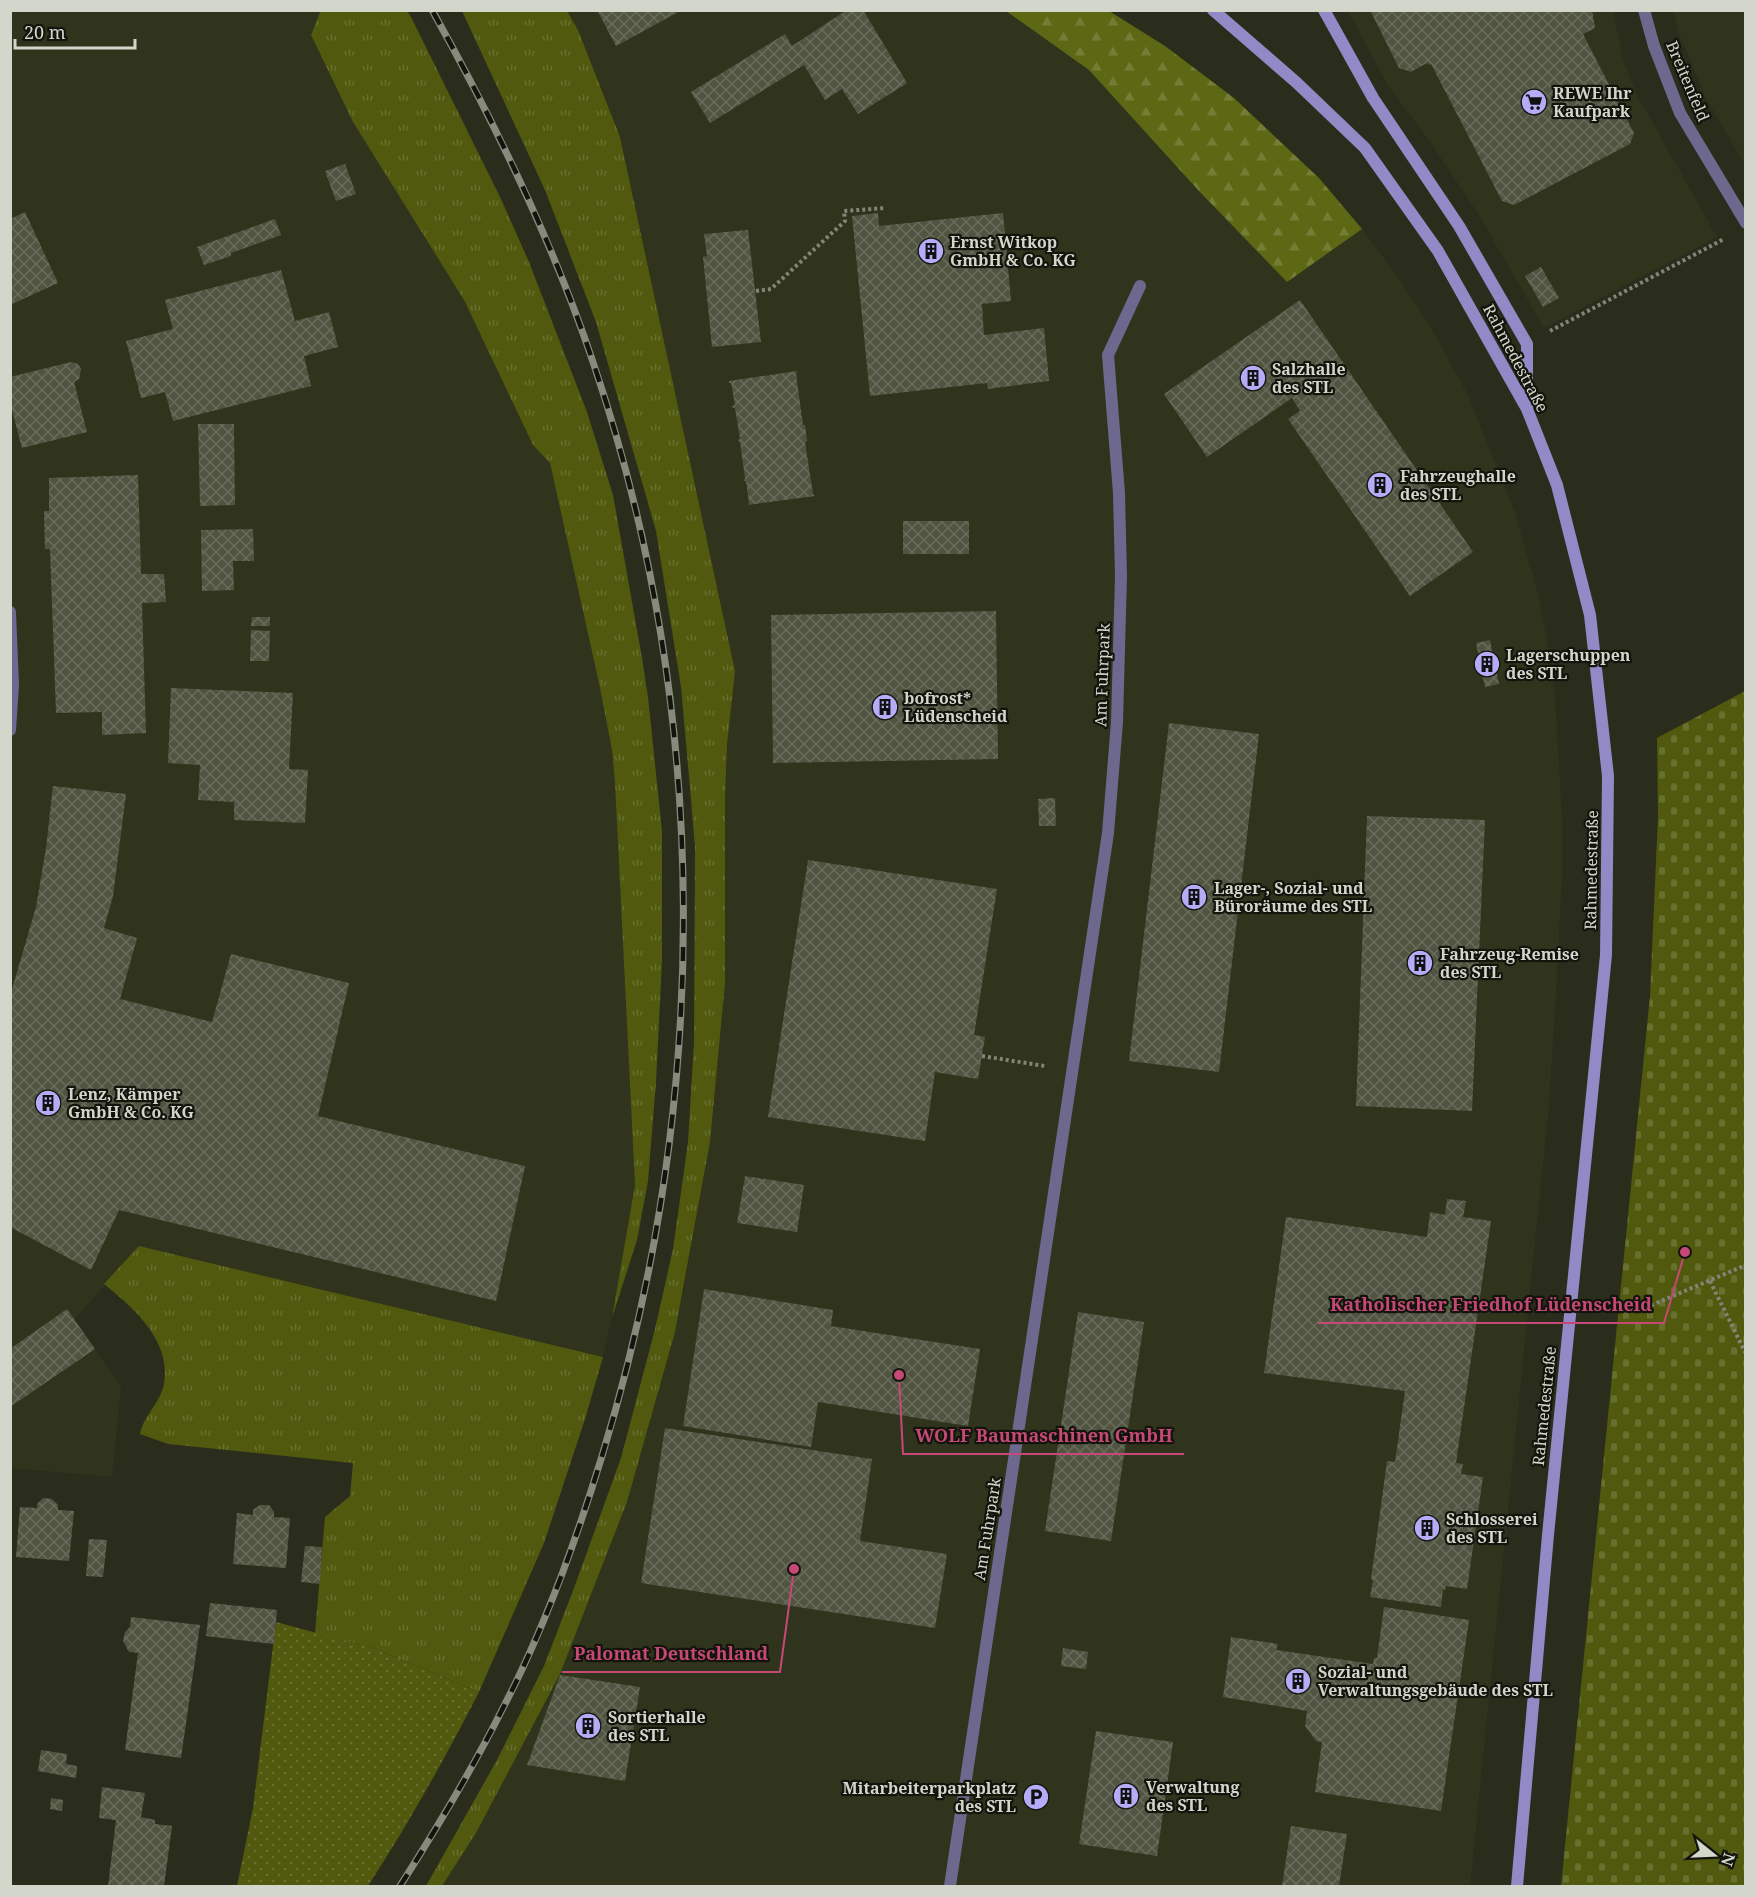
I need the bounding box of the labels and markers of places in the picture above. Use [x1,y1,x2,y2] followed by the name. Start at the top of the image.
[1553,82,1632,122] place label: REWE Ihr Kaufpark
[1519,87,1549,117] supermarket icon: REWE Ihr Kaufpark
[950,231,1076,271] place label: Ernst Witkop GmbH & Co. KG
[916,236,946,266] building icon: Ernst Witkop GmbH & Co. KG
[1272,358,1346,398] place label: Salzhalle des STL
[1238,363,1268,393] building icon: Salzhalle des STL
[1400,465,1516,505] place label: Fahrzeughalle des STL
[1365,470,1395,500] building icon: Fahrzeughalle des STL
[1506,644,1631,684] place label: Lagerschuppen des STL
[1472,649,1502,679] building icon: Lagerschuppen des STL
[904,687,1008,727] place label: bofrost* Lüdenscheid
[870,692,900,722] building icon: bofrost* Lüdenscheid
[1214,877,1372,917] place label: Lager-, Sozial- und Büroräume des STL
[1179,882,1209,912] building icon: Lager-, Sozial- und Büroräume des STL
[1440,943,1579,983] place label: Fahrzeug-Remise des STL
[1405,948,1435,978] building icon: Fahrzeug-Remise des STL
[68,1083,194,1123] place label: Lenz, Kämper GmbH & Co. KG
[33,1088,63,1118] building icon: Lenz, Kämper GmbH & Co. KG
[1318,1287,1664,1323] callout: Katholischer Friedhof Lüdenscheid
[903,1418,1184,1454] callout: WOLF Baumaschinen GmbH
[1446,1508,1538,1548] place label: Schlosserei des STL
[1412,1513,1442,1543] building icon: Schlosserei des STL
[562,1636,780,1672] callout: Palomat Deutschland
[1318,1661,1553,1701] place label: Sozial- und Verwaltungsgebäude des STL
[1283,1666,1313,1696] building icon: Sozial- und Verwaltungsgebäude des STL
[608,1706,706,1746] place label: Sortierhalle des STL
[573,1711,603,1741] building icon: Sortierhalle des STL
[1146,1776,1239,1816] place label: Verwaltung des STL
[843,1777,1016,1817] place label: Mitarbeiterparkplatz des STL
[1111,1781,1141,1811] building icon: Verwaltung des STL
[1021,1782,1051,1812] parking icon: Mitarbeiterparkplatz des STL

